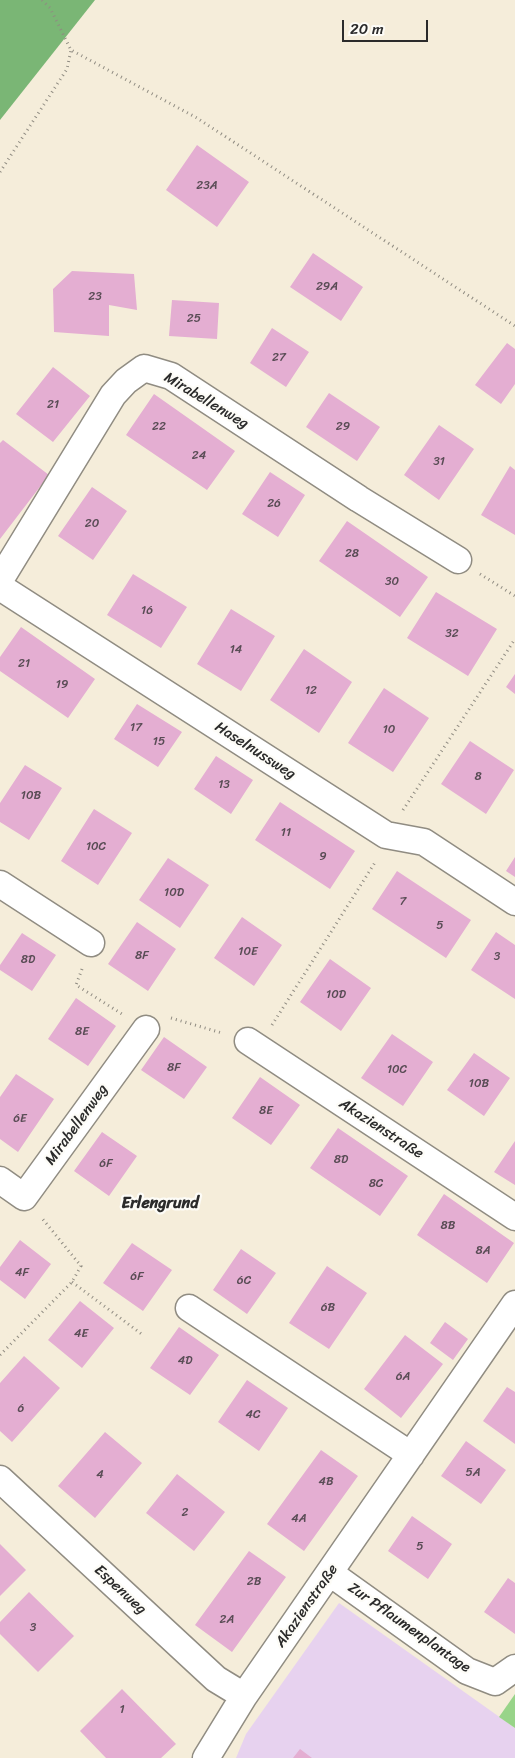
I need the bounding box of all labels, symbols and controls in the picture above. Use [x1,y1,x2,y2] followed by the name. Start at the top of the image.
[345,10,431,42] scale bar
[350,16,384,42] text: 20 m
[196,179,218,193] house number: 23A
[316,280,338,294] house number: 29A
[88,290,102,304] house number: 23
[187,312,201,326] house number: 25
[272,351,286,365] house number: 27
[161,369,251,433] street label: Mirabellenweg
[47,398,59,412] house number: 21
[152,420,166,434] house number: 22
[336,420,350,434] house number: 29
[192,449,206,463] house number: 24
[433,455,445,469] house number: 31
[267,497,281,511] house number: 26
[85,517,99,531] house number: 20
[345,547,359,561] house number: 28
[385,575,399,589] house number: 30
[141,604,153,618] house number: 16
[445,627,459,641] house number: 32
[230,643,242,657] house number: 14
[18,657,30,671] house number: 21
[56,678,68,692] house number: 19
[305,684,317,698] house number: 12
[211,718,299,784] street label: Haselnussweg
[130,721,142,735] house number: 17
[383,723,395,737] house number: 10
[153,735,165,749] house number: 15
[474,770,482,784] house number: 8
[218,778,230,792] house number: 13
[21,789,41,803] house number: 10B
[281,826,291,840] house number: 11
[86,840,106,854] house number: 10C
[319,850,327,864] house number: 9
[164,886,184,900] house number: 10D
[400,895,406,909] house number: 7
[436,919,444,933] house number: 5
[238,945,258,959] house number: 10E
[135,949,149,963] house number: 8F
[494,950,500,964] house number: 3
[21,953,35,967] house number: 8D
[326,988,346,1002] house number: 10D
[75,1025,89,1039] house number: 8E
[167,1061,181,1075] house number: 8F
[387,1063,407,1077] house number: 10C
[469,1077,489,1091] house number: 10B
[42,1081,112,1169] street label: Mirabellenweg
[335,1095,427,1163] street label: Akazienstraße
[259,1104,273,1118] house number: 8E
[13,1112,27,1126] house number: 6E
[334,1153,348,1167] house number: 8D
[99,1157,113,1171] house number: 6F
[369,1177,383,1191] house number: 8C
[121,1194,199,1214] district label: Erlengrund
[441,1219,455,1233] house number: 8B
[475,1244,491,1258] house number: 8A
[15,1266,29,1280] house number: 4F
[130,1270,144,1284] house number: 6F
[237,1274,251,1288] house number: 6C
[321,1301,335,1315] house number: 6B
[74,1327,88,1341] house number: 4E
[178,1354,192,1368] house number: 4D
[396,1370,410,1384] house number: 6A
[18,1402,24,1416] house number: 6
[246,1408,260,1422] house number: 4C
[465,1466,481,1480] house number: 5A
[96,1468,104,1482] house number: 4
[318,1475,334,1489] house number: 4B
[182,1506,188,1520] house number: 2
[291,1512,307,1526] house number: 4A
[416,1540,424,1554] house number: 5
[90,1561,150,1619] street label: Espenweg
[272,1561,342,1651] street label: Akazienstraße
[247,1575,261,1589] house number: 2B
[344,1579,474,1677] street label: Zur Pflaumenplantage
[220,1613,234,1627] house number: 2A
[30,1621,36,1635] house number: 3
[119,1703,125,1717] house number: 1

